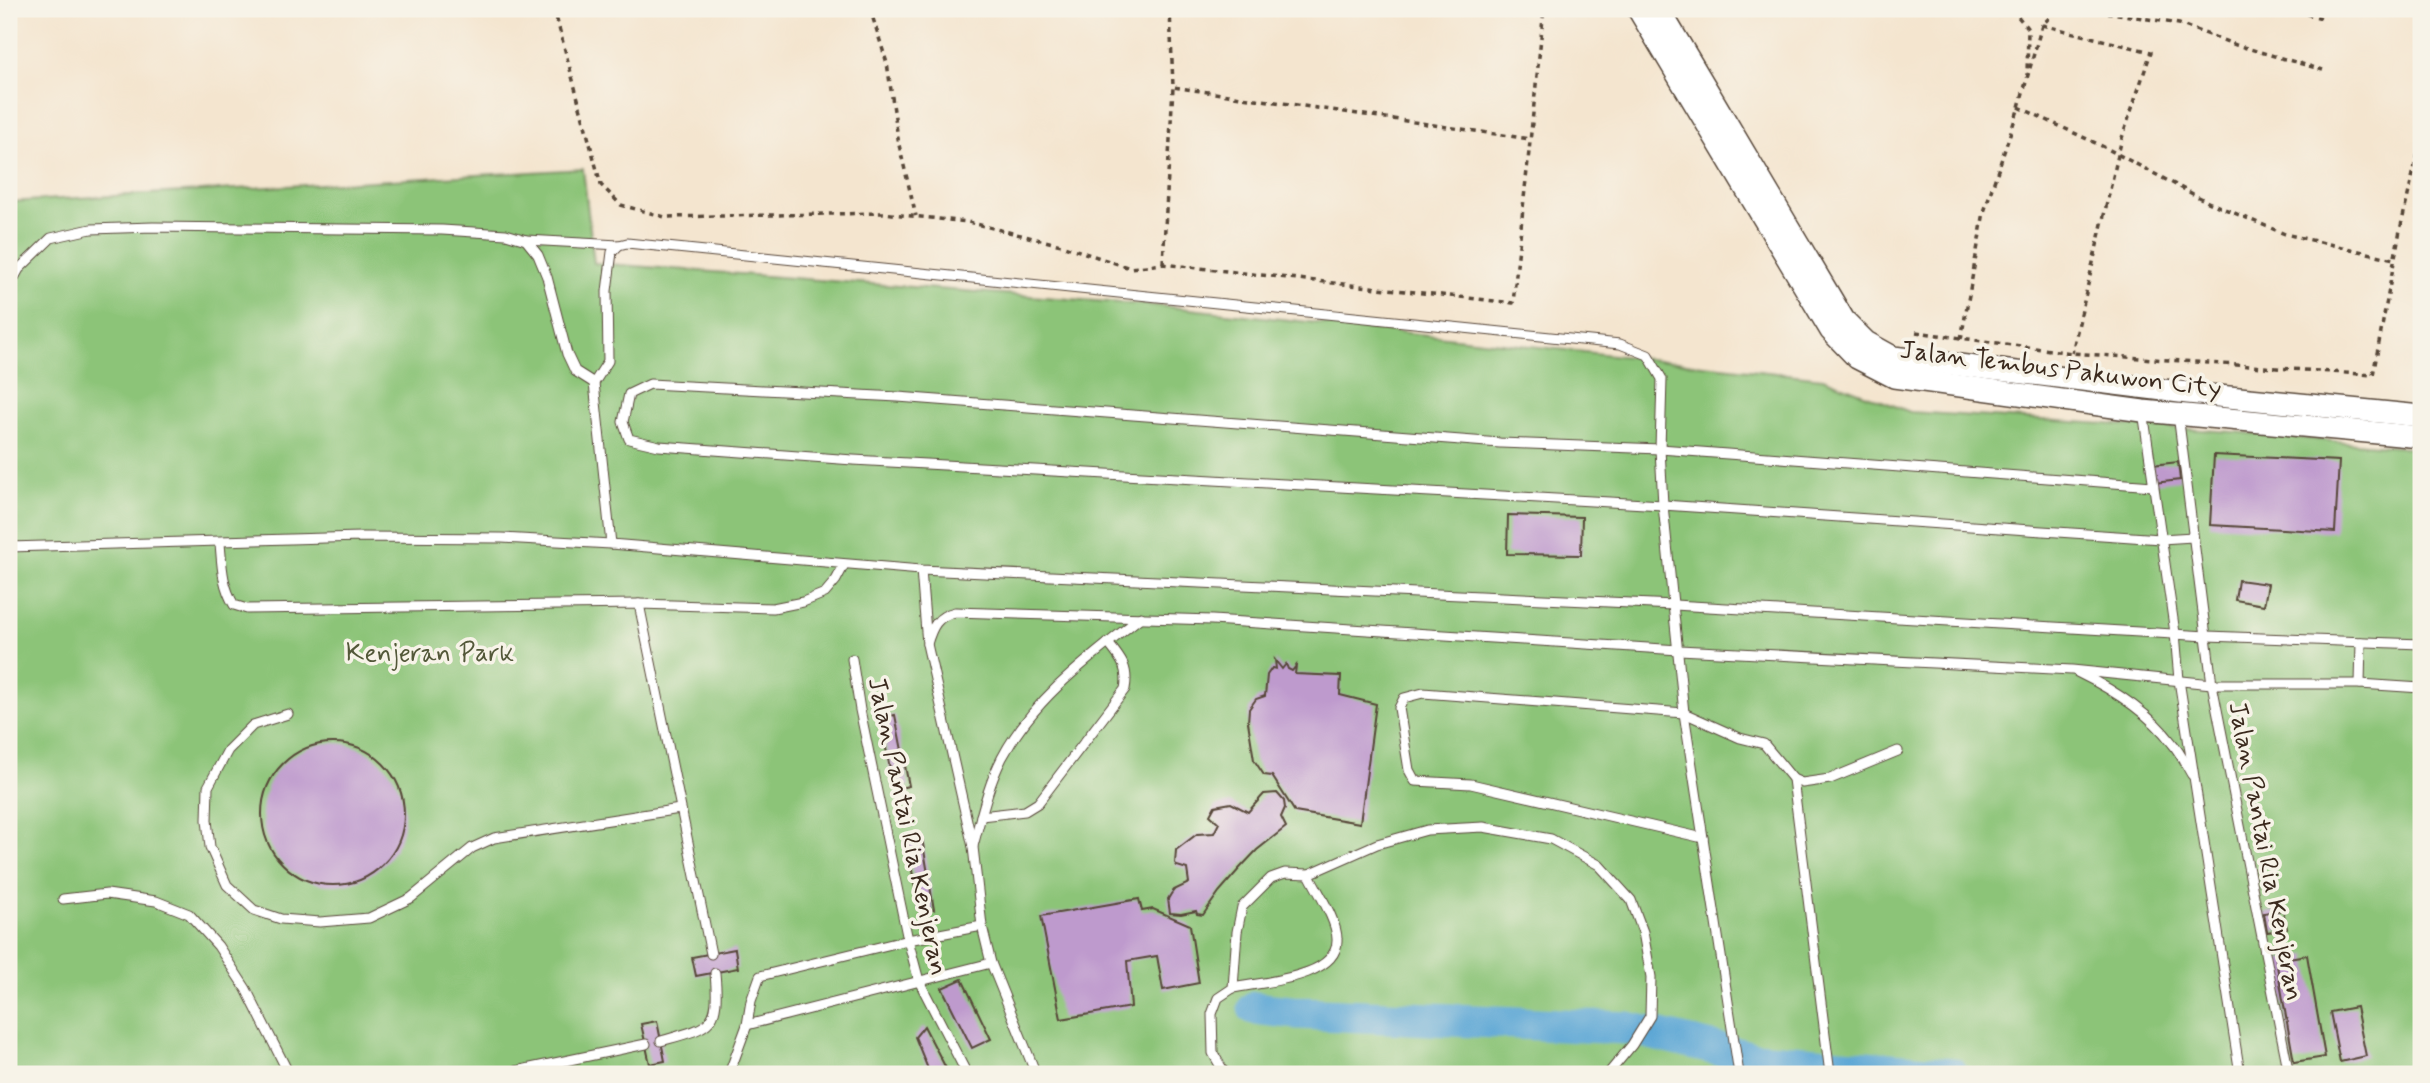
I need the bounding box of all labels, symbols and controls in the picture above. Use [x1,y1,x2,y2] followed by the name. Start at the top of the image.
[1898,333,2223,407] street label: Jalan Tembus Pakuwon City
[346,637,514,671] park label: Kenjeran Park
[859,674,955,979] street label: Jalan Pantai Ria Kenjeran
[2219,699,2311,1004] street label: Jalan Pantai Ria Kenjeran

